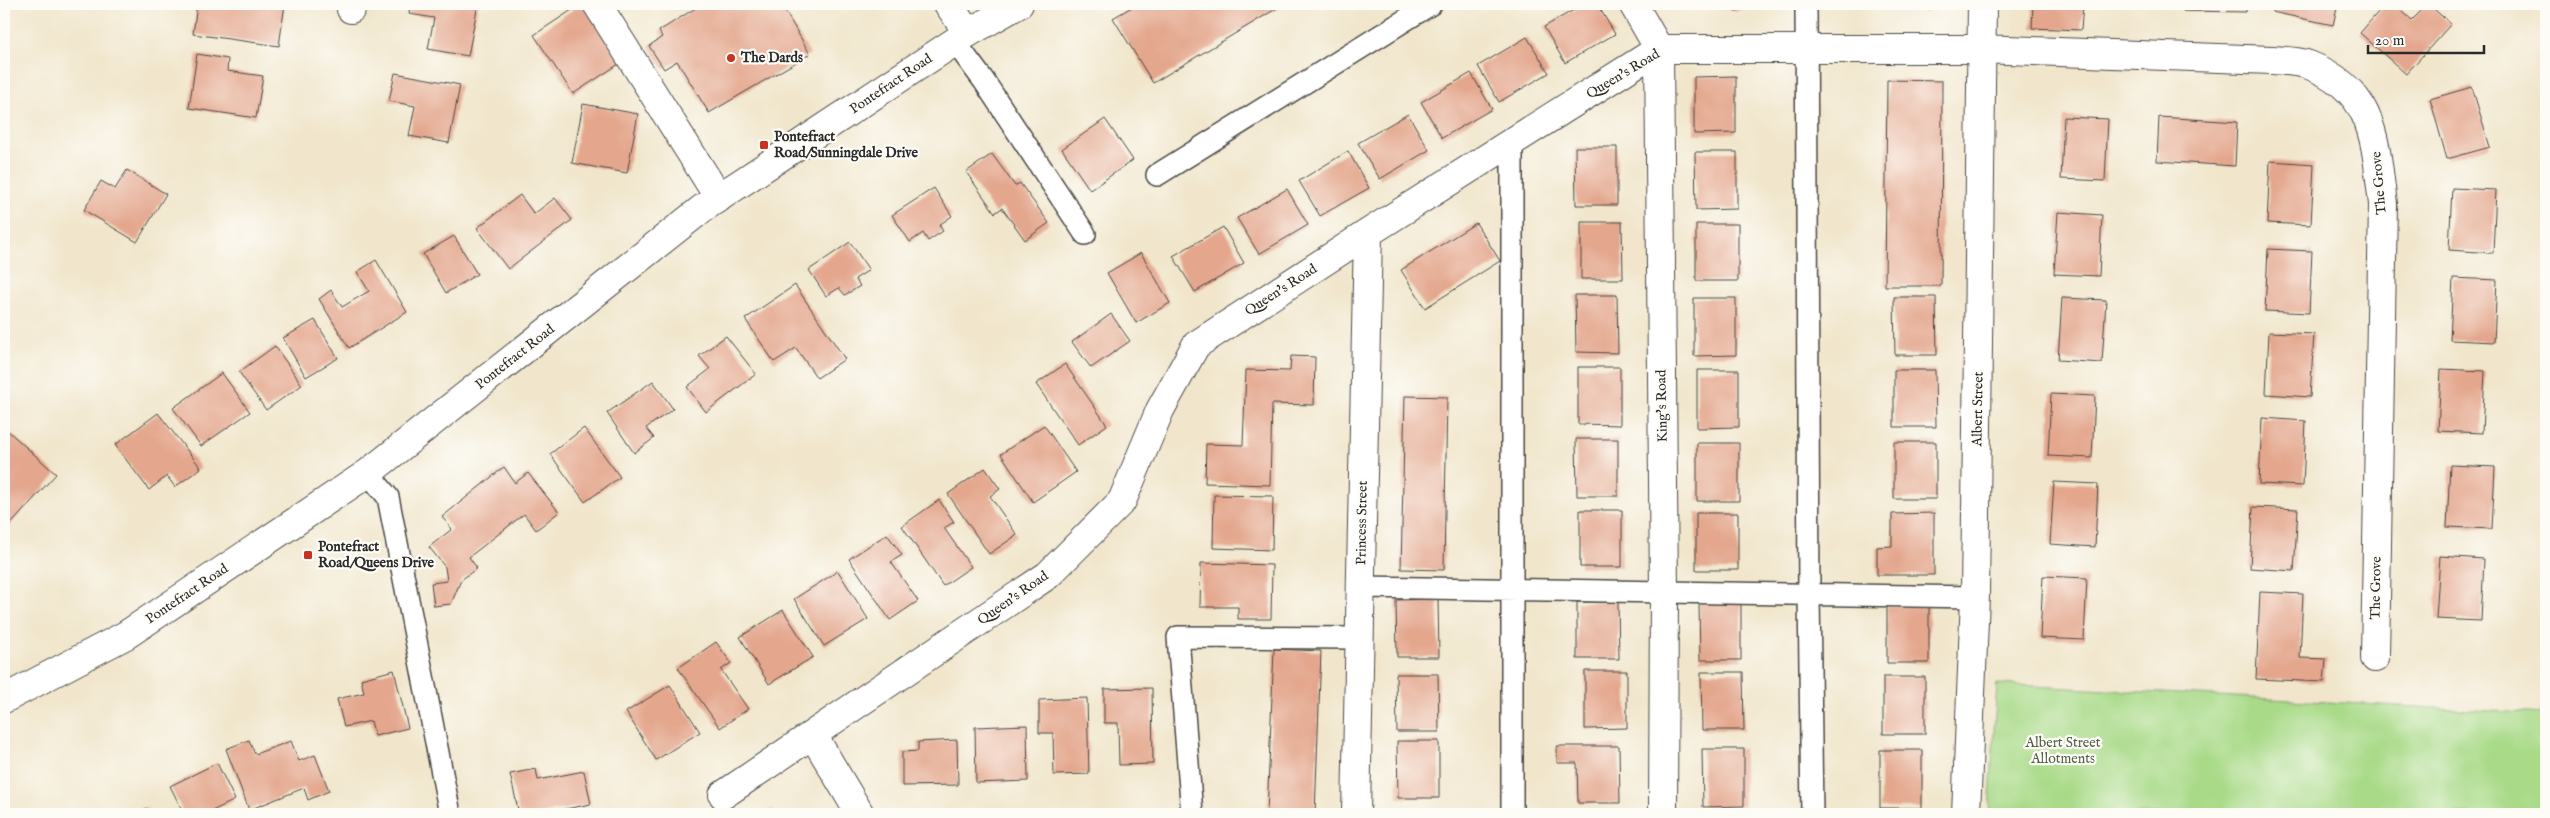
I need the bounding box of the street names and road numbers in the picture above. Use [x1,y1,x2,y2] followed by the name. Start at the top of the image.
[1583,45,1663,103] street label: Queen's Road
[846,49,936,118] street label: Pontefract Road
[2367,150,2391,215] street label: The Grove
[1242,260,1321,320] street label: Queen's Road
[472,320,559,394] street label: Pontefract Road
[1652,369,1672,442] street label: King's Road
[1968,371,1988,448] street label: Albert Street
[1352,480,1372,565] street label: Princess Street
[2366,556,2386,620] street label: The Grove
[142,559,232,628] street label: Pontefract Road
[974,567,1052,629] street label: Queen's Road

